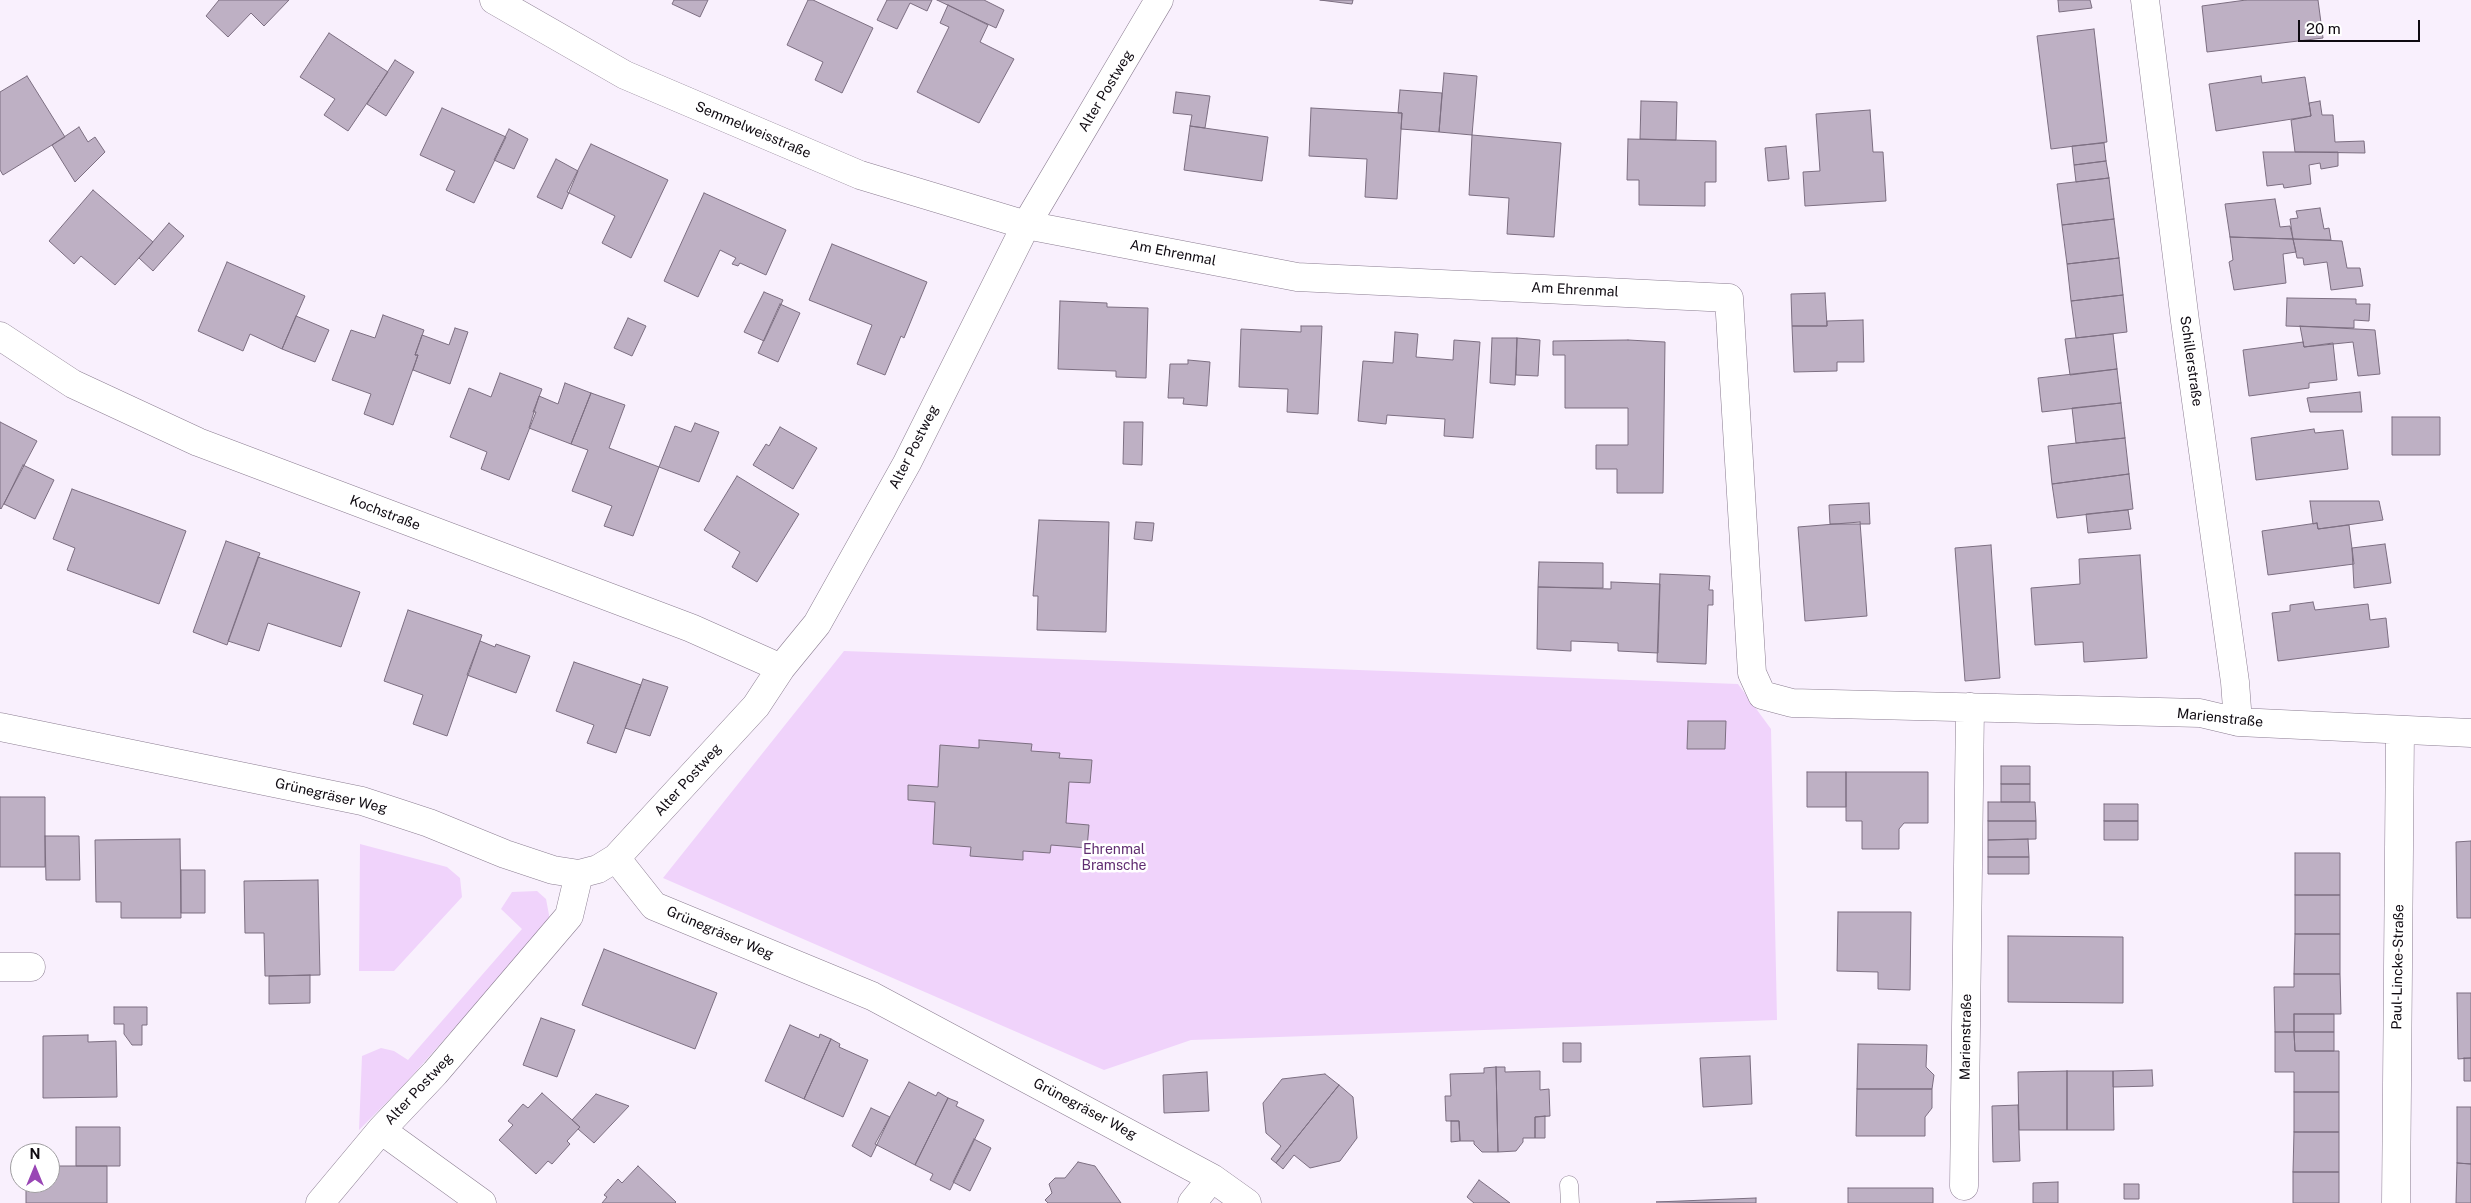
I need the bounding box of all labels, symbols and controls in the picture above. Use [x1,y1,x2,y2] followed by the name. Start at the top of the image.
[2301,10,2424,42] scale bar
[2306,20,2341,37] text: 20 m
[1075,47,1137,135] street label: Alter Postweg
[693,98,813,162] street label: Semmelweisstraße
[1128,236,1218,270] street label: Am Ehrenmal
[1531,279,1619,301] street label: Am Ehrenmal
[2176,315,2206,407] street label: Schillerstraße
[886,402,942,492] street label: Alter Postweg
[347,492,423,534] street label: Kochstraße
[2176,705,2264,731] street label: Marienstraße
[651,740,725,820] street label: Alter Postweg
[273,775,389,817] street label: Grünegräser Weg
[1082,842,1146,874] park label: Ehrenmal Bramsche
[664,903,776,963] street label: Grünegräser Weg
[2389,904,2407,1030] street label: Paul-Lincke-Straße
[1957,994,1975,1080] street label: Marienstraße
[381,1050,457,1128] street label: Alter Postweg
[1030,1075,1140,1143] street label: Grünegräser Weg
[10,1143,60,1193] north arrow
[30,1146,40,1162] text: N

